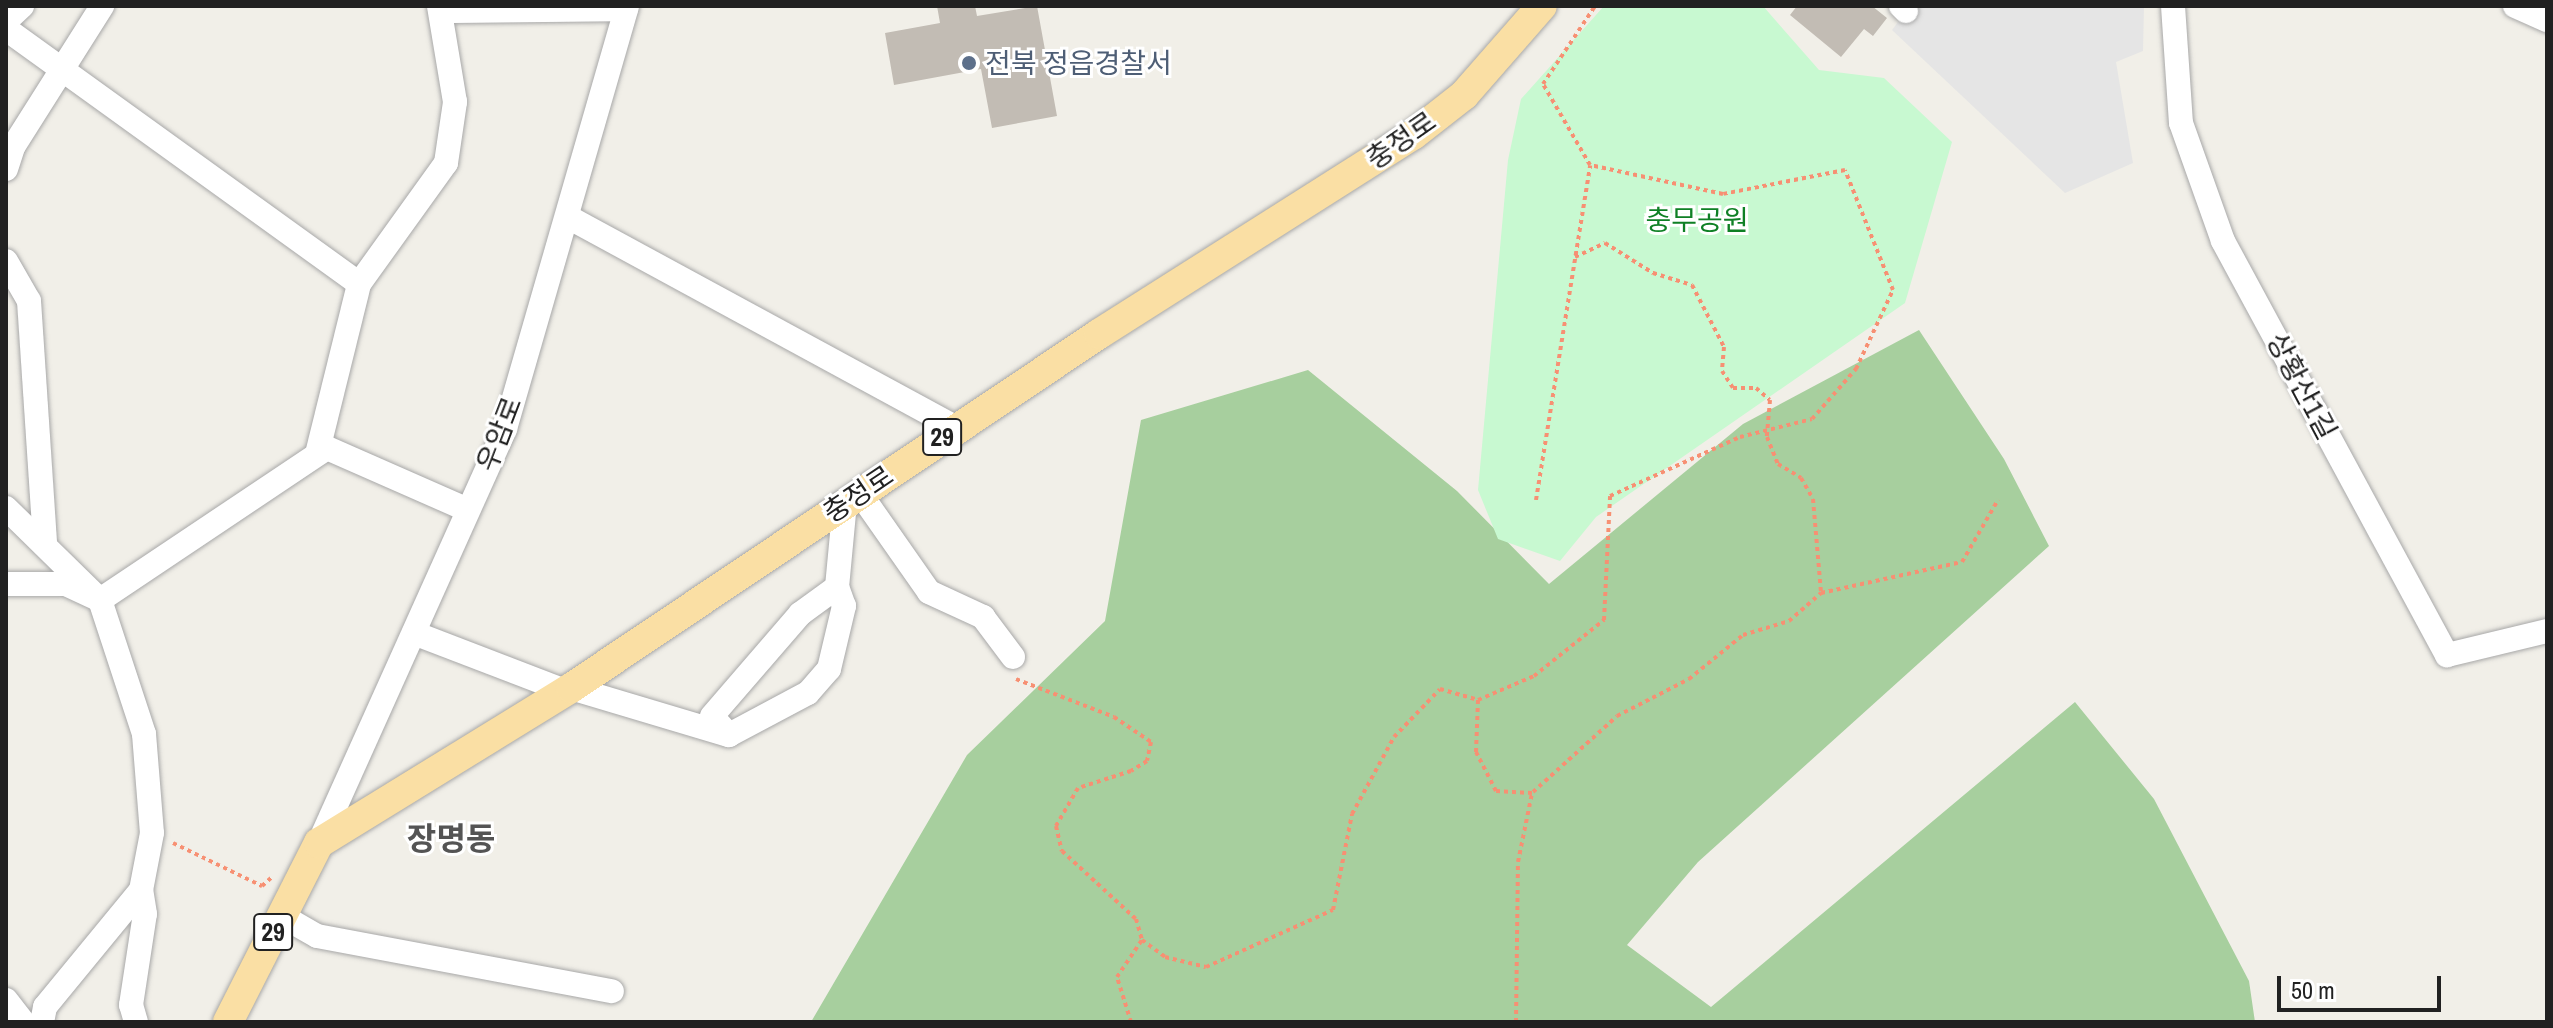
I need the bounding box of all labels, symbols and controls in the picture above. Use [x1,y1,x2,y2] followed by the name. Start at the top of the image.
[985,46,1172,80] place label: 전북 정읍경찰서
[960,54,978,72] marker: 전북 정읍경찰서
[1360,104,1442,176] street label: 충정로
[1645,203,1749,237] park label: 충무공원
[2260,327,2344,445] street label: 상황산1길
[469,392,529,476] street label: 우암로
[922,415,962,459] road number: 29
[817,458,899,530] street label: 충정로
[407,820,495,858] district label: 장명동
[253,910,293,954] road number: 29
[2281,960,2445,1010] scale bar
[2291,974,2335,1006] text: 50 m

